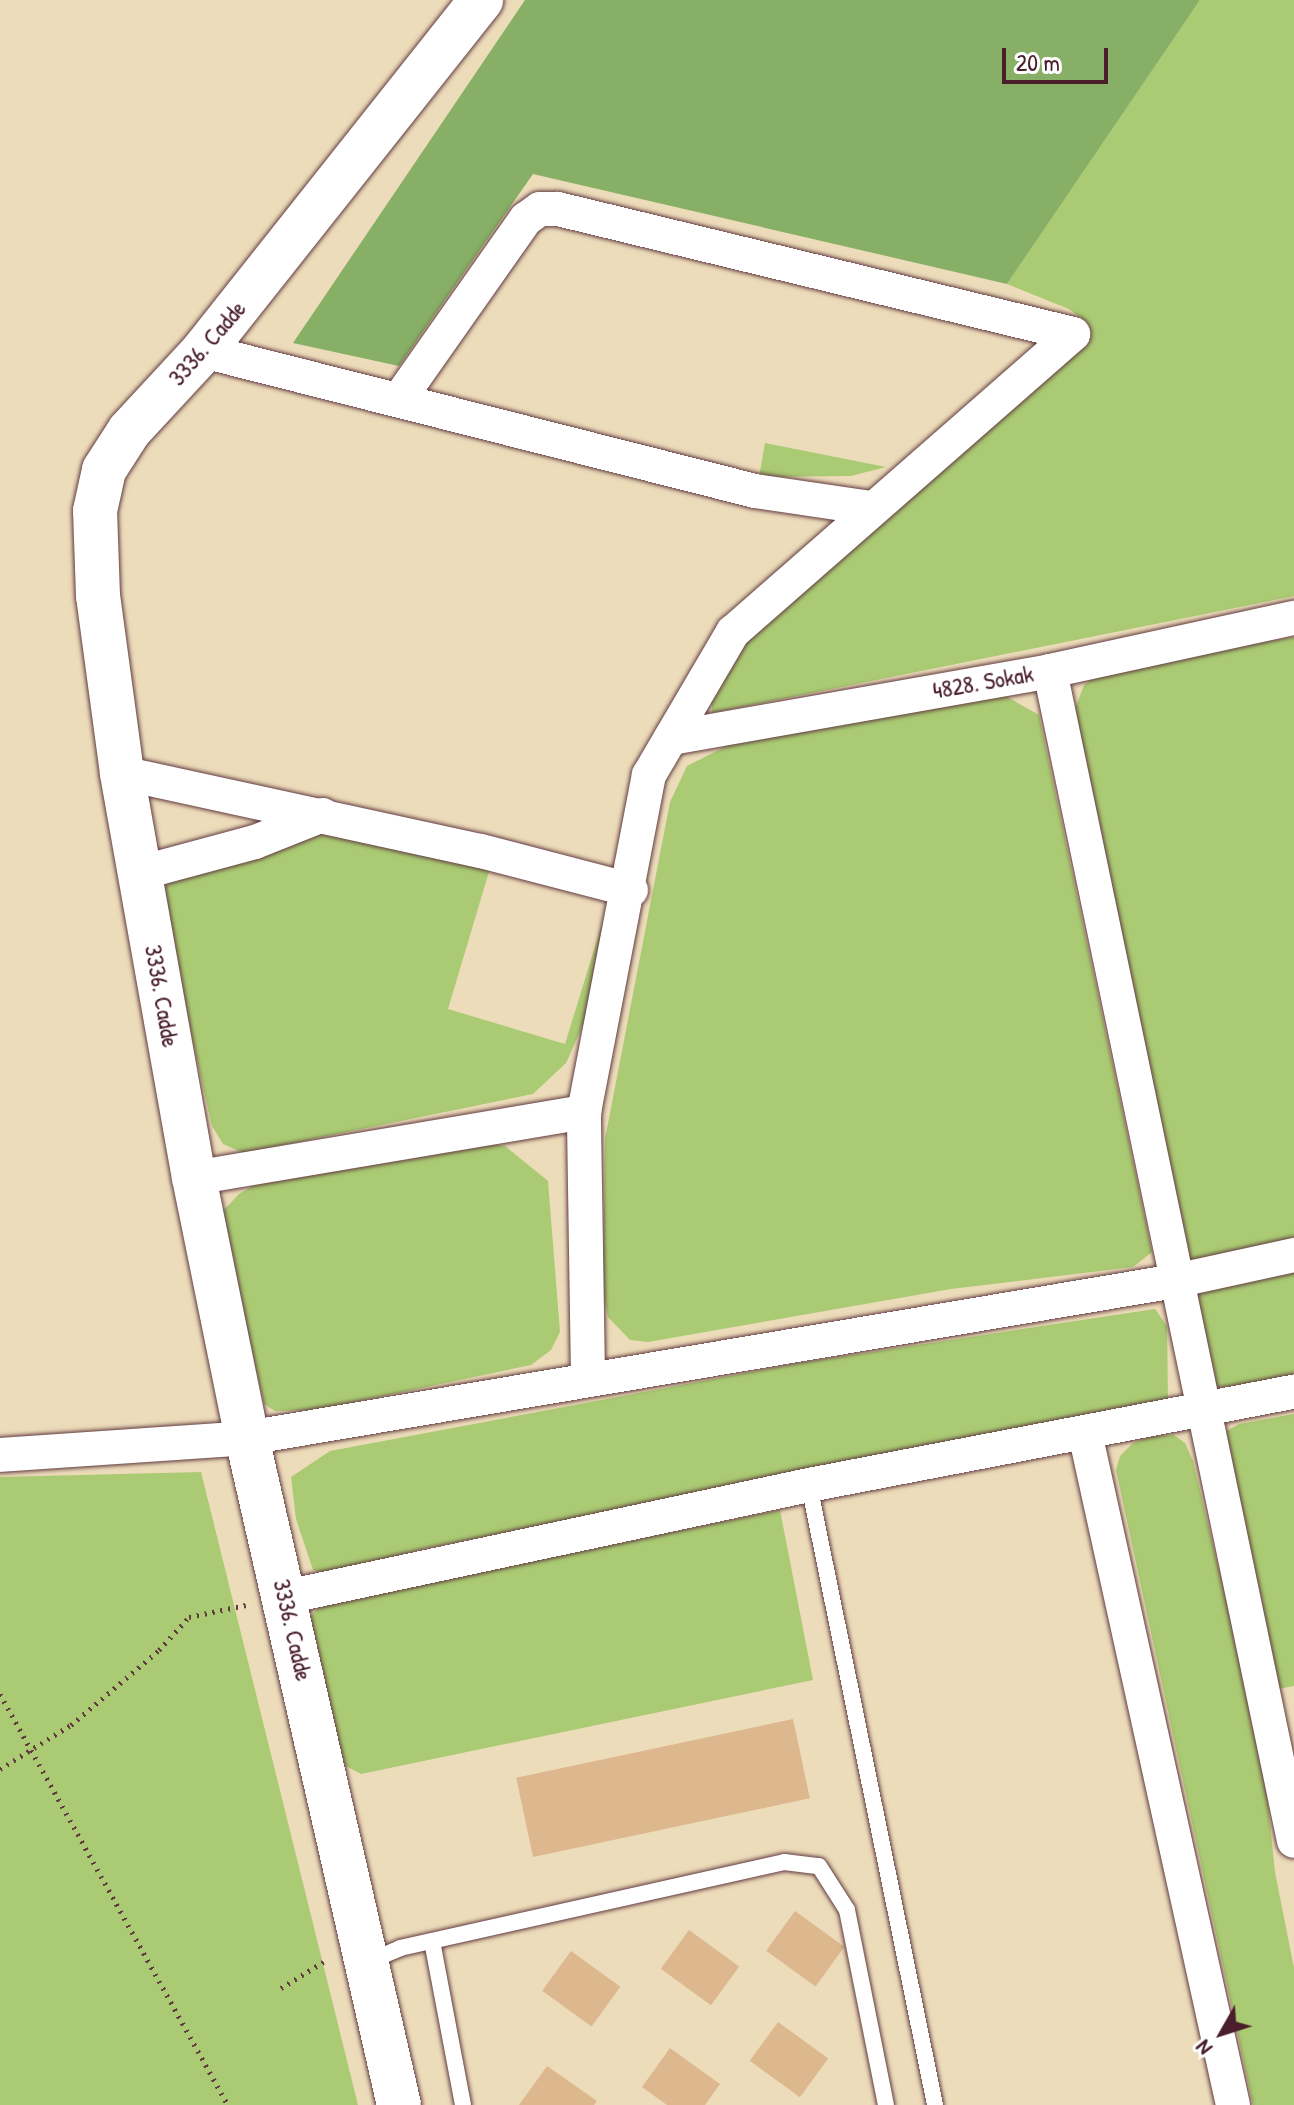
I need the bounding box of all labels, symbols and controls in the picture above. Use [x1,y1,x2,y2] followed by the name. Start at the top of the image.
[1006,32,1112,82] scale bar
[1016,46,1060,78] text: 20 m
[162,295,252,391] street label: 3336. Cadde
[930,659,1036,705] street label: 4828. Sokak
[139,943,185,1049] street label: 3336. Cadde
[267,1576,319,1684] street label: 3336. Cadde
[1182,1993,1262,2073] north arrow
[1188,2034,1219,2062] text: N

